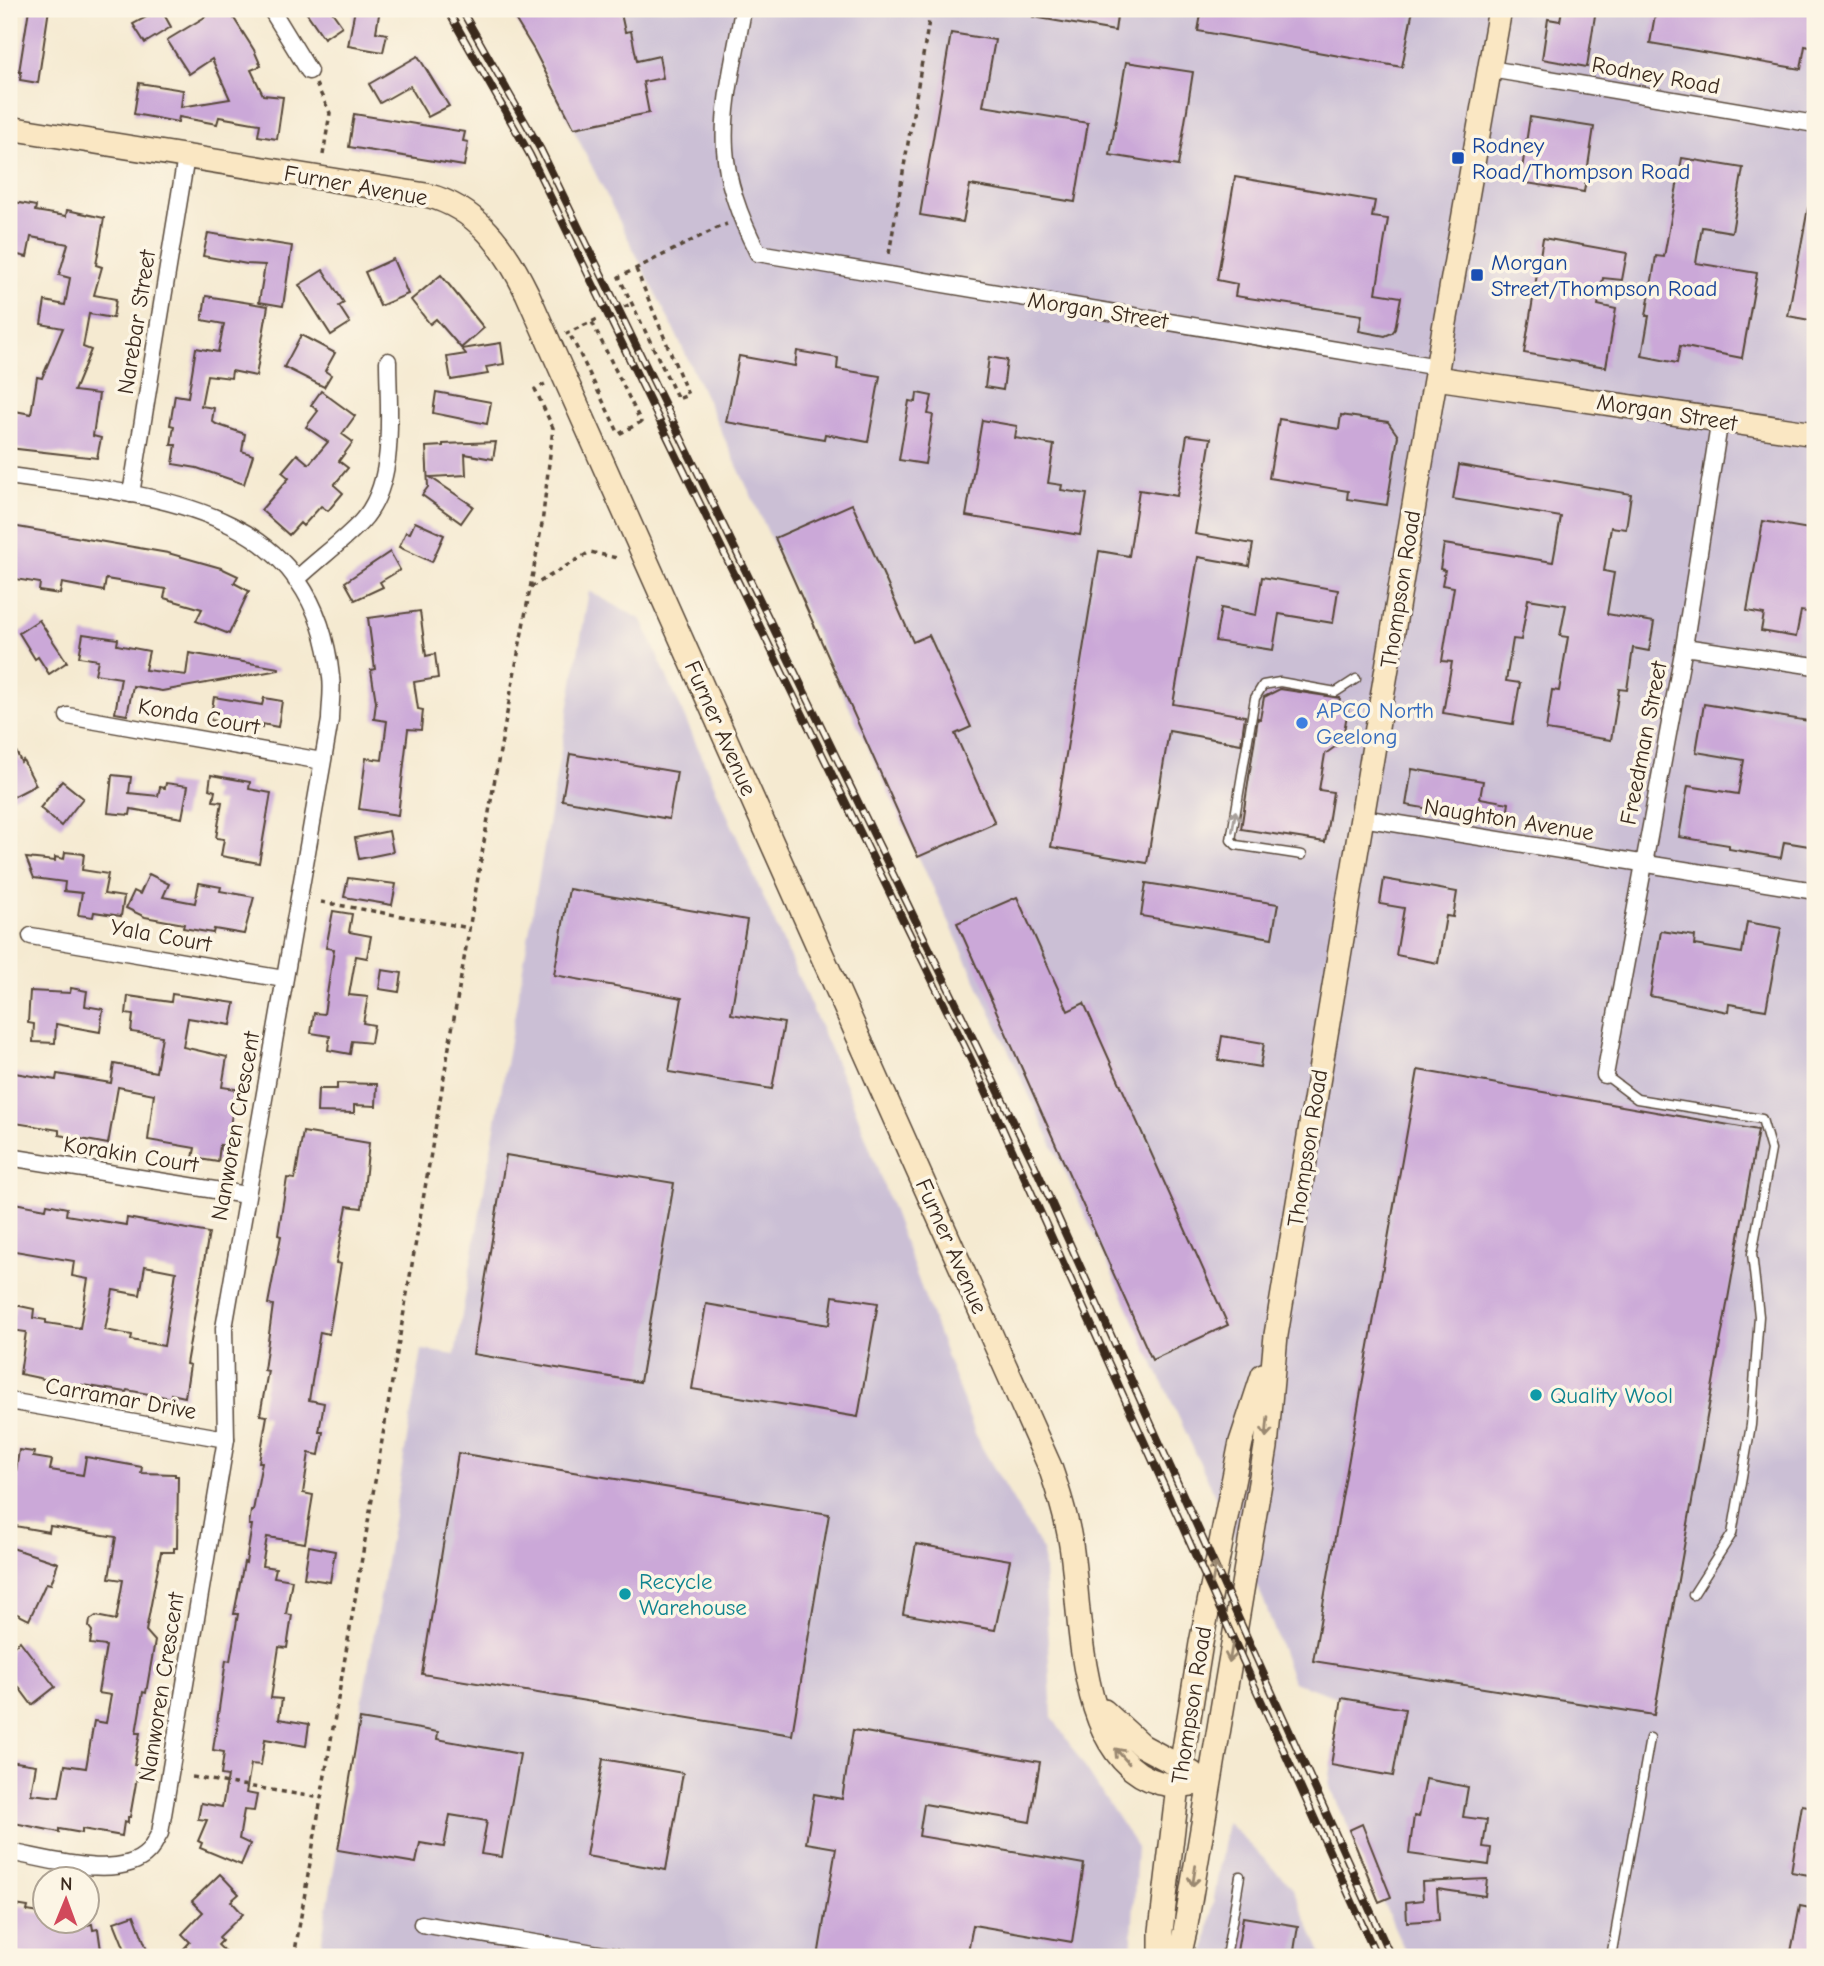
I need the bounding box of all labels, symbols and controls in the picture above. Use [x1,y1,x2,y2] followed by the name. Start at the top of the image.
[1590,51,1722,100] street label: Rodney Road
[1472,132,1691,185] place label: Rodney Road/Thompson Road
[1450,150,1466,166] marker: Rodney Road/Thompson Road
[282,160,430,211] street label: Furner Avenue
[112,247,161,396] street label: Narebar Street
[1491,249,1717,302] place label: Morgan Street/Thompson Road
[1469,267,1485,283] marker: Morgan Street/Thompson Road
[1026,286,1172,335] street label: Morgan Street
[1595,388,1741,437] street label: Morgan Street
[1375,508,1426,670] street label: Thompson Road
[679,656,762,800] street label: Furner Avenue
[1614,658,1673,827] street label: Freedman Street
[136,692,263,741] street label: Konda Court
[1316,697,1434,750] place label: APCO North Geelong
[1294,715,1310,731] marker: APCO North Geelong
[1422,793,1596,846] street label: Naughton Avenue
[1228,811,1241,833] one-way arrow
[108,913,215,958] street label: Yala Court
[206,1028,266,1223] street label: Nanworen Crescent
[1282,1067,1333,1229] street label: Thompson Road
[62,1131,202,1179] street label: Korakin Court
[910,1174,993,1318] street label: Furner Avenue
[43,1372,199,1425] street label: Carramar Drive
[1550,1382,1673,1409] place label: Quality Wool
[1528,1387,1544,1403] marker: Quality Wool
[1261,1416,1274,1438] one-way arrow
[1208,1562,1222,1585] one-way arrow
[639,1568,747,1621] place label: Recycle Warehouse
[617,1586,633,1602] marker: Recycle Warehouse
[133,1589,190,1784] street label: Nanworen Crescent
[1166,1624,1217,1786] street label: Thompson Road
[1224,1640,1237,1663] one-way arrow
[1114,1747,1130,1765] one-way arrow
[32,1864,102,1934] north arrow
[1187,1864,1200,1887] one-way arrow
[60,1873,73,1895] text: N

